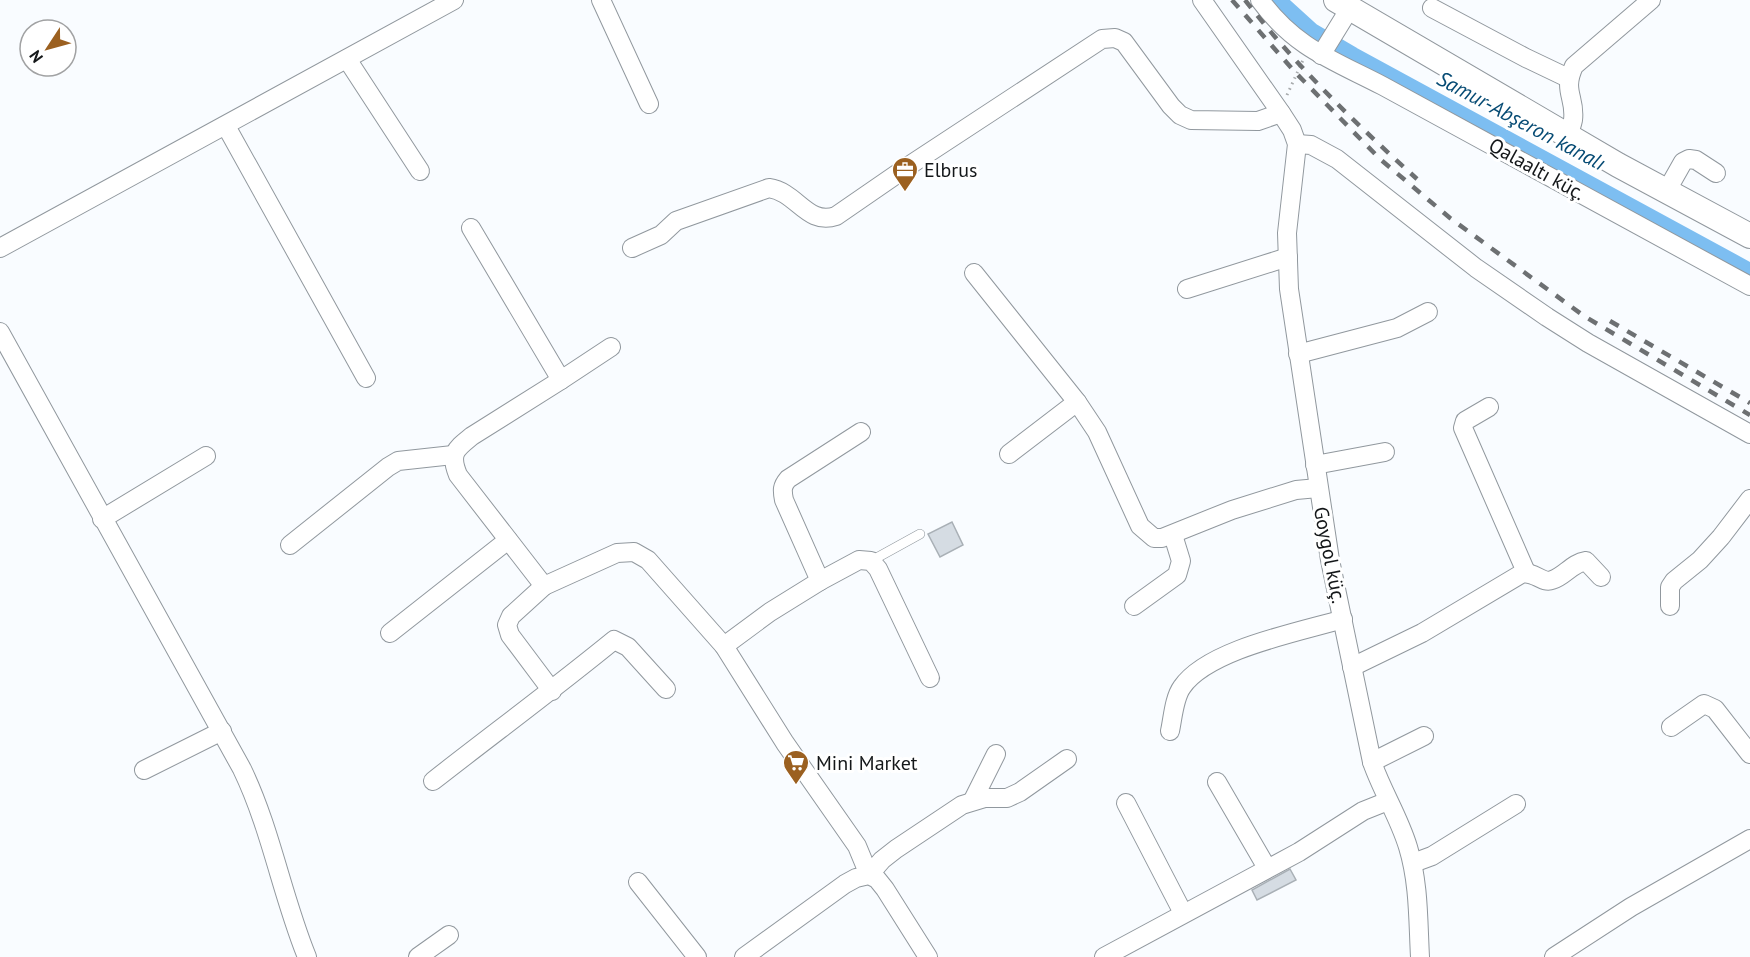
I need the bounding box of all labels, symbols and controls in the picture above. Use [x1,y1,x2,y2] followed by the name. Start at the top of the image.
[18,18,78,78] north arrow
[25,47,47,67] text: N
[1432,65,1610,176] water label: Samur-Abşeron kanalı
[1484,132,1590,206] street label: Qalaaltı küç.
[890,155,920,193] office icon: Elbrus
[924,157,977,183] place label: Elbrus
[1308,504,1352,606] street label: Goygol küç.
[781,748,811,786] supermarket icon: Mini Market
[816,750,918,776] place label: Mini Market

